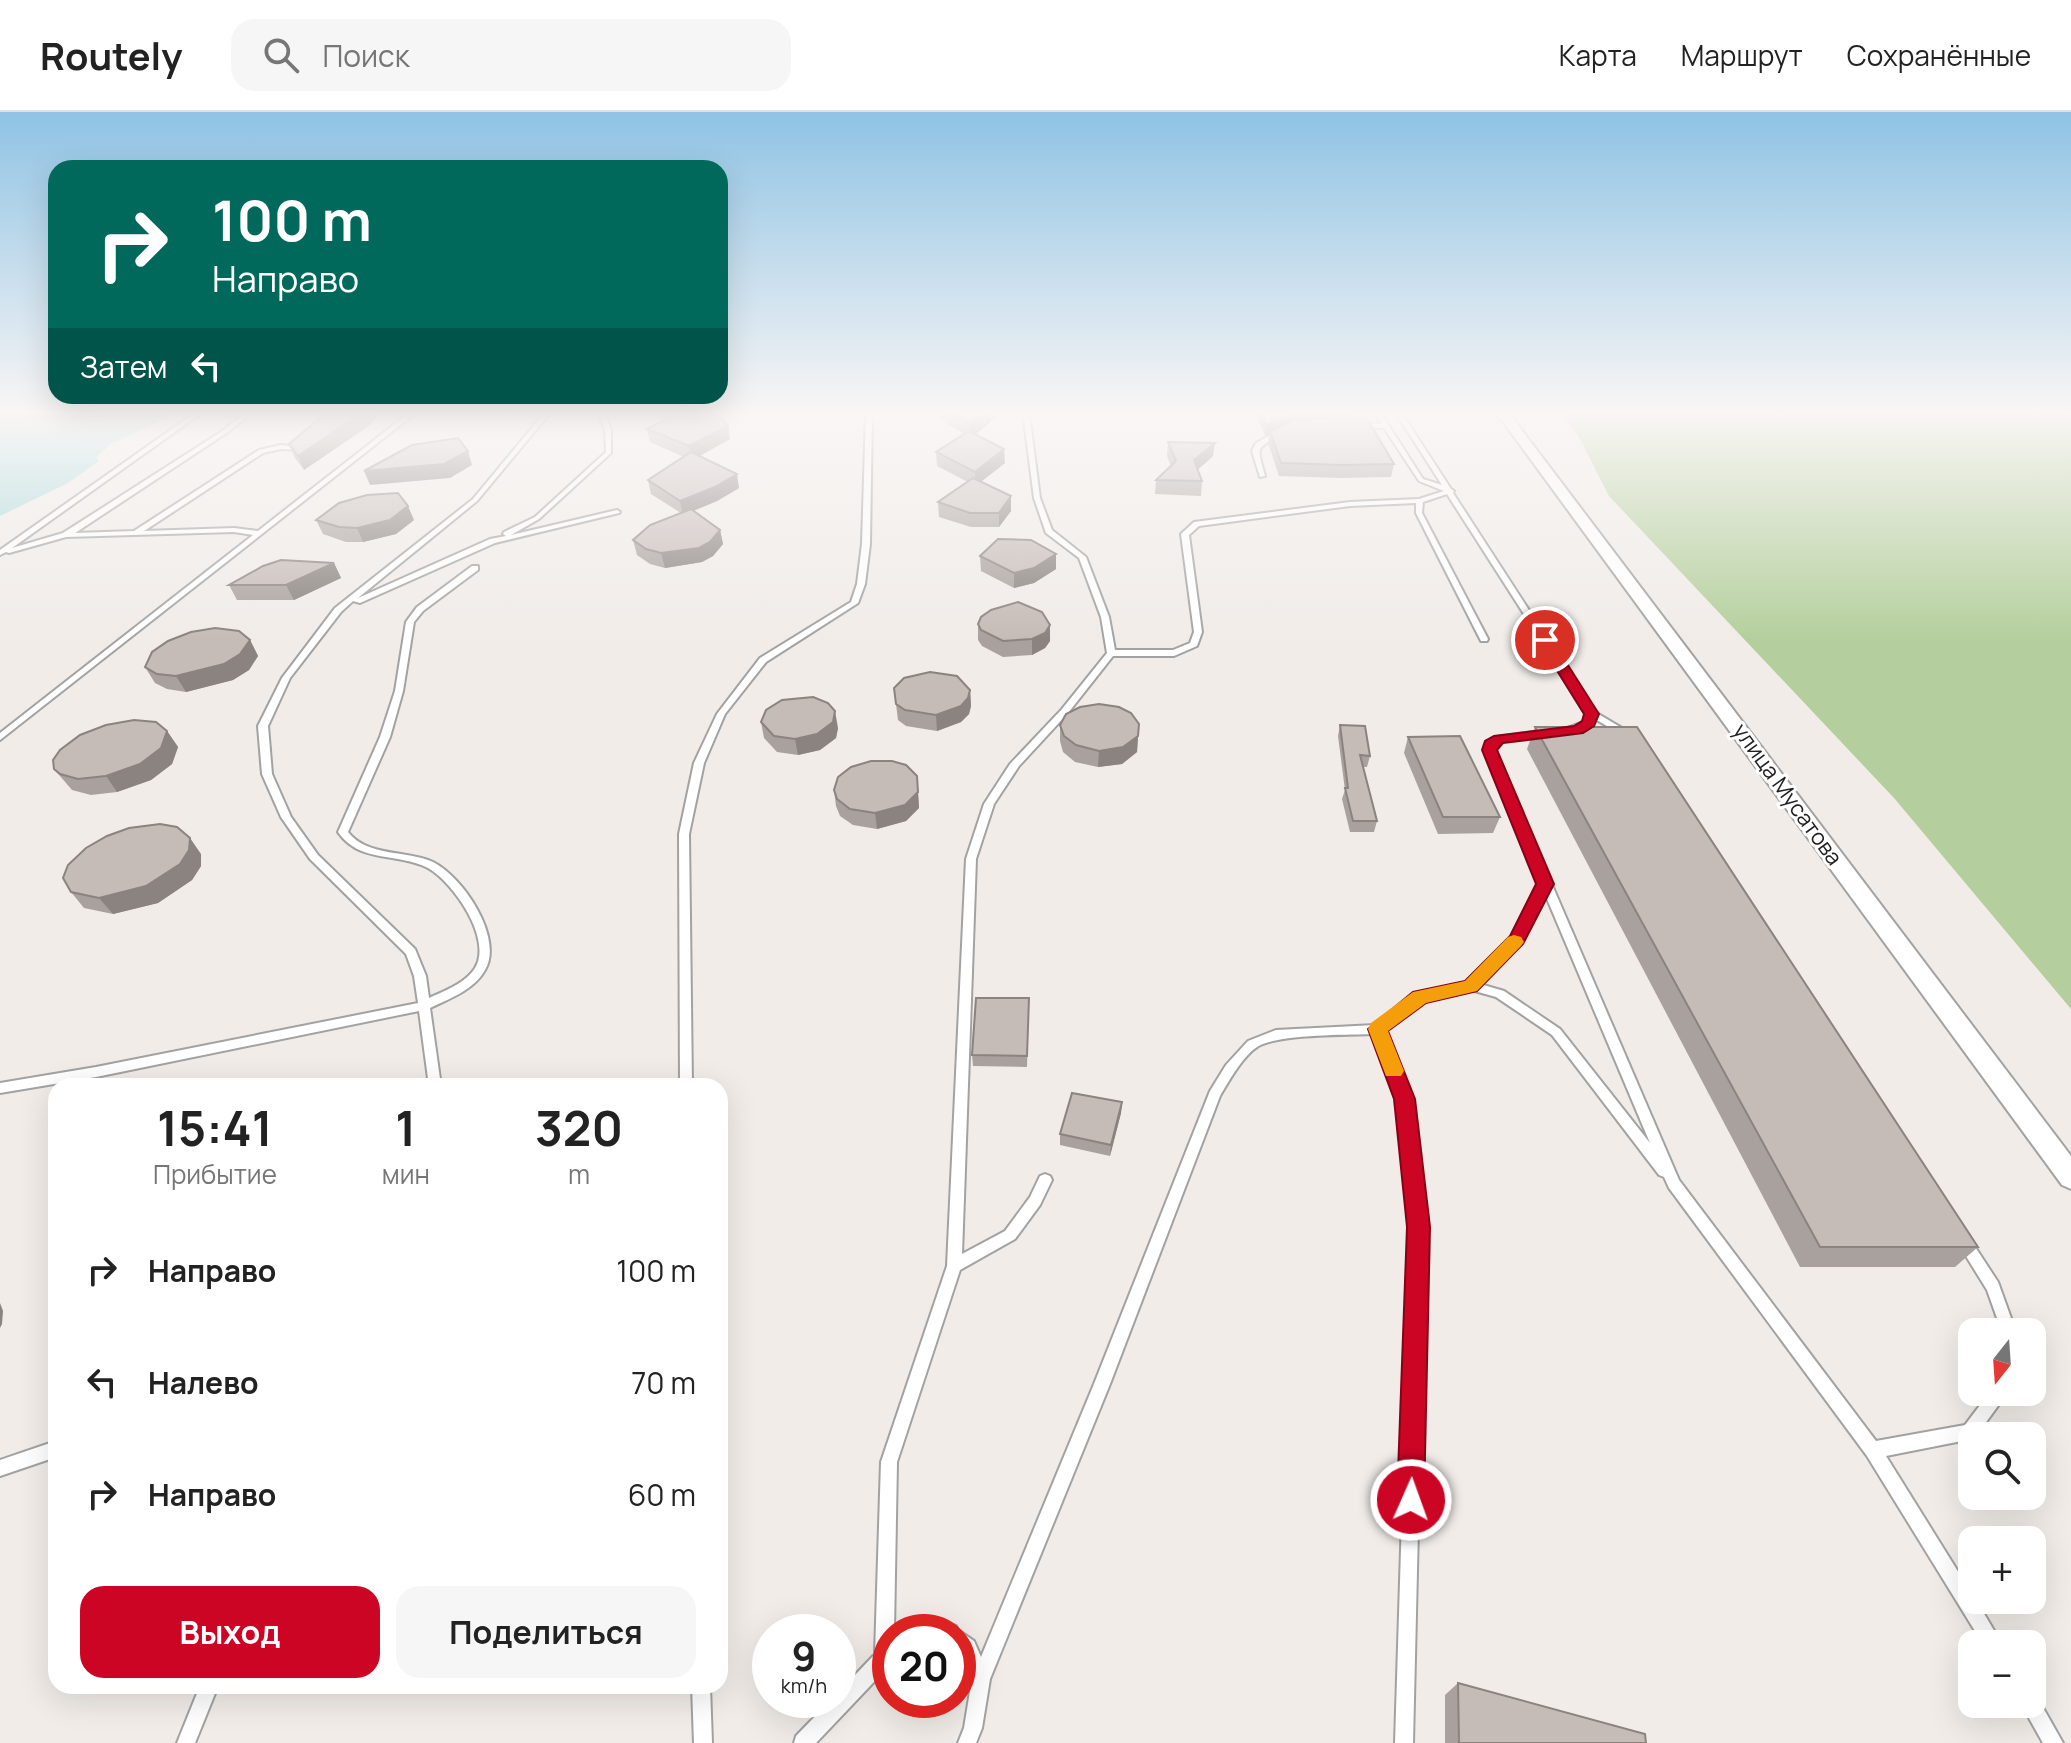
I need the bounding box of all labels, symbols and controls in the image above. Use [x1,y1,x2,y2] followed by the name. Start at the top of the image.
[231,19,791,91] search box
[40,29,183,81] text: Routely
[259,33,303,77] icon: search
[323,35,410,76] text: Поиск
[1559,36,1637,74] text: Карта
[1681,36,1803,74] text: Маршрут
[1847,36,2031,74] text: Сохранённые
[212,181,372,258] text: 100 m
[80,192,184,296] icon: right
[212,254,359,303] text: Направо
[184,344,228,388] icon: left
[80,346,168,387] text: Затем
[1511,606,1579,674] pin
[1523,618,1567,662] icon: arrive
[1726,717,1850,871] street label: улица Мусатова
[157,1095,273,1160] text: 15:41
[395,1095,416,1160] text: 1
[535,1095,623,1160] text: 320
[153,1156,277,1192] text: Прибытие
[382,1156,430,1192] text: мин
[568,1156,590,1192] text: m
[80,1248,124,1292] icon: right
[148,1250,276,1291] text: Направо
[616,1250,696,1291] text: 100 m
[1958,1318,2046,1406] north arrow
[1958,1318,2046,1718] map controls
[80,1360,124,1404] icon: left
[148,1362,258,1403] text: Налево
[631,1362,696,1403] text: 70 m
[1958,1422,2046,1510] button: search
[1369,1458,1453,1542] position arrow
[80,1472,124,1516] icon: right
[148,1474,276,1515] text: Направо
[628,1474,696,1515] text: 60 m
[1958,1526,2046,1614] button: +
[80,1586,380,1678] button: Выход
[396,1586,696,1678] button: Поделиться
[872,1614,976,1718] speed limit sign: 20
[792,1628,816,1683] text: 9
[1958,1630,2046,1718] button: −
[781,1672,827,1699] text: km/h

